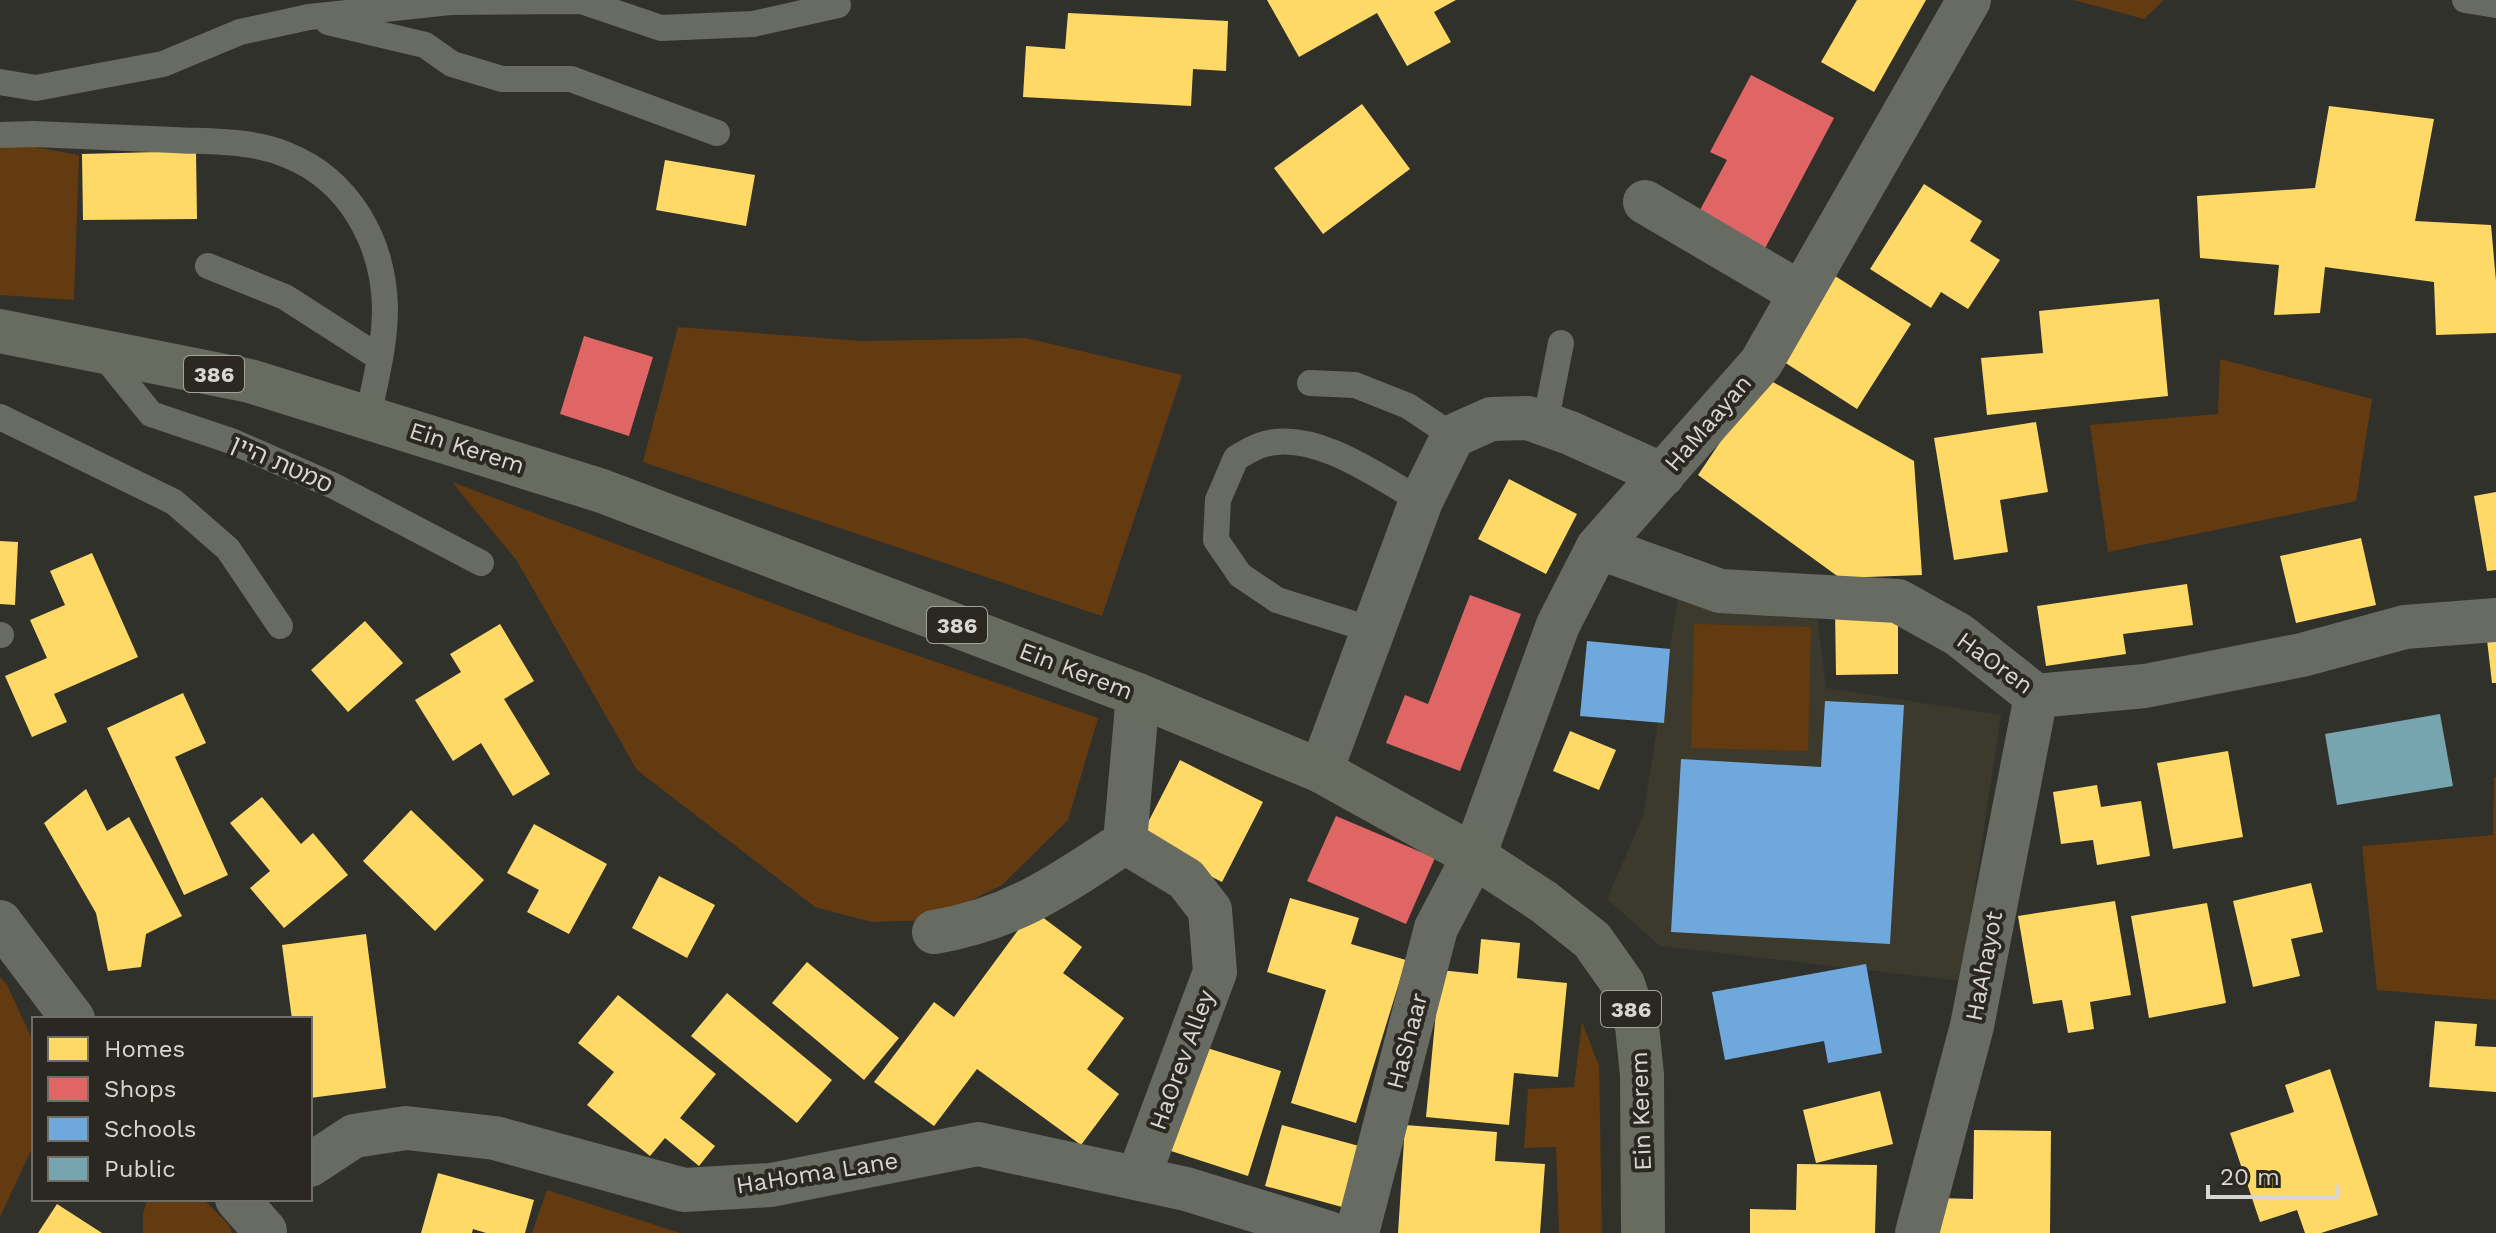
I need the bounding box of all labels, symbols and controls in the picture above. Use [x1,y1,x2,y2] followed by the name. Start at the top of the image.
[184,356,244,392] road number: 386
[1659,369,1757,477] street label: HaMaayan
[406,416,528,480] street label: Ein Kerem
[227,429,337,499] street label: סמטת היין
[927,607,987,643] road number: 386
[1952,626,2038,700] street label: HaOren
[1015,637,1137,705] street label: Ein Kerem
[1960,909,2008,1023] street label: HaAhayot
[1144,986,1221,1134] street label: HaOrev Alley
[1381,990,1433,1092] street label: HaShaar
[1601,991,1661,1027] road number: 386
[32,1017,312,1201] legend
[104,1035,185,1063] text: Homes
[1625,1051,1657,1171] street label: Ein Kerem
[104,1075,176,1103] text: Shops
[104,1115,196,1143] text: Schools
[734,1146,900,1200] street label: HaHoma Lane
[2208,1149,2338,1199] scale bar
[104,1155,176,1183] text: Public
[2220,1163,2280,1191] text: 20 m

